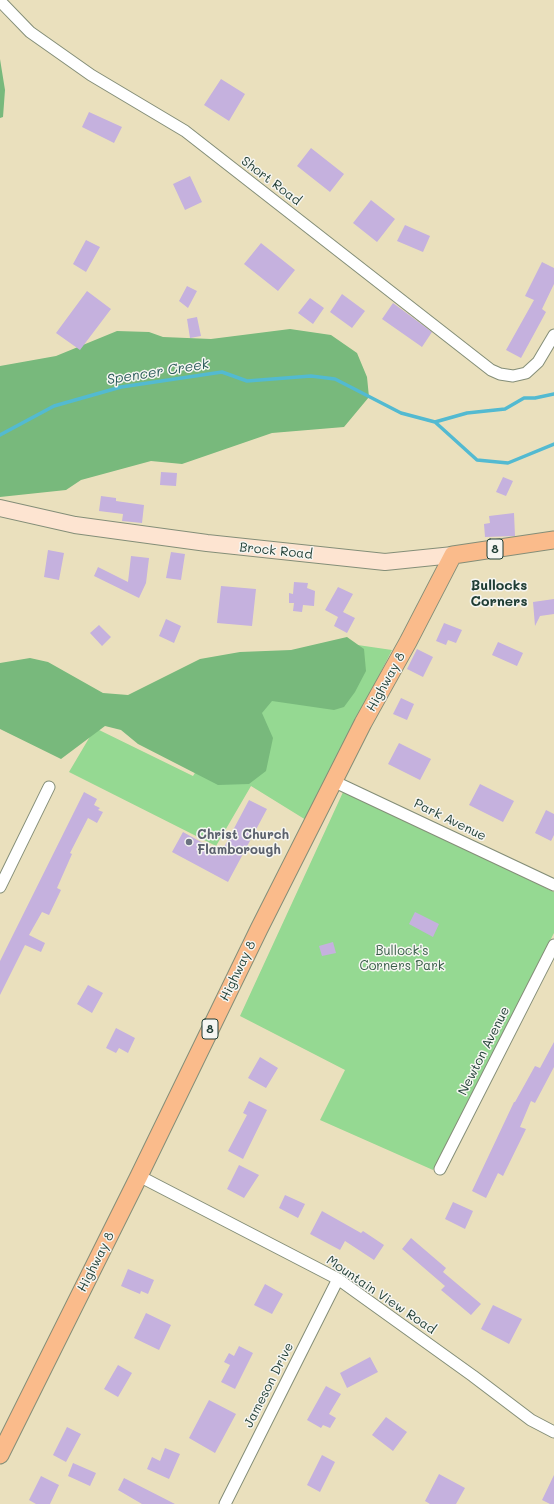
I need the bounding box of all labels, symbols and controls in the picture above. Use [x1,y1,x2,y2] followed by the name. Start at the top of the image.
[238,153,304,209] street label: Short Road
[106,356,210,388] water label: Spencer Creek
[239,539,313,563] street label: Brock Road
[487,539,503,559] road number: 8
[471,578,527,610] district label: Bullocks Corners
[363,650,409,714] street label: Highway 8
[411,796,489,844] street label: Park Avenue
[197,827,289,858] place label: Christ Church Flamborough
[184,837,194,847] marker: Christ Church Flamborough
[217,938,259,1004] street label: Highway 8
[359,943,445,974] park label: Bullock's Corners Park
[455,1004,513,1098] street label: Newton Avenue
[202,1019,218,1039] road number: 8
[74,1229,118,1295] street label: Highway 8
[323,1253,439,1337] street label: Mountain View Road
[241,1340,297,1430] street label: Jameson Drive

